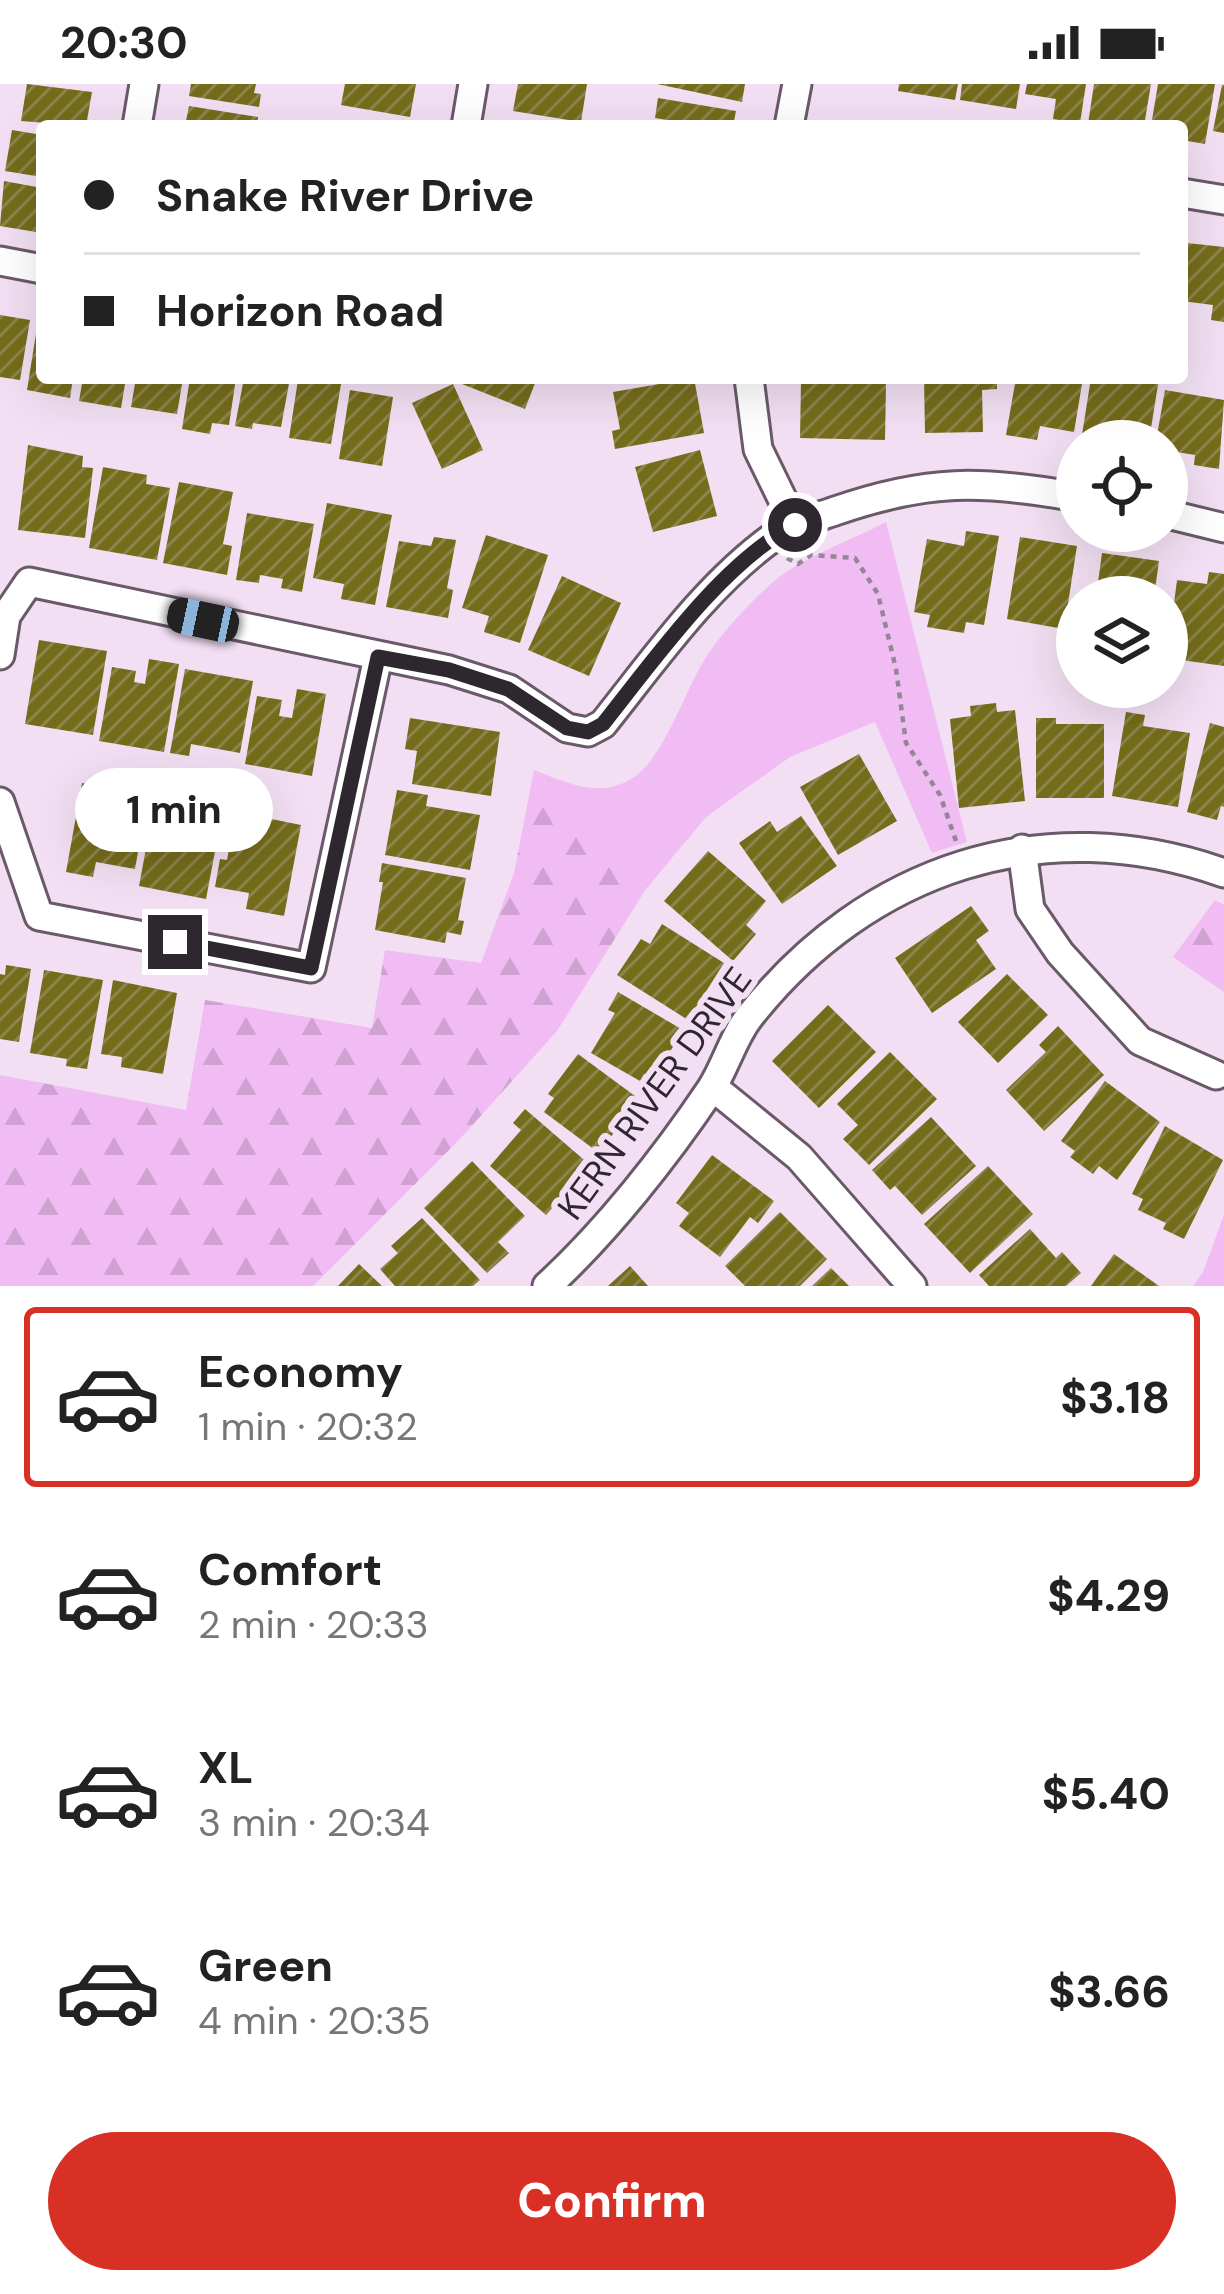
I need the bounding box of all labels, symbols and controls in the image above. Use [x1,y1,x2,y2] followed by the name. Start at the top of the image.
[60,13,188,72] text: 20:30
[156,166,534,225] text: Snake River Drive
[156,281,445,340] text: Horizon Road
[1056,420,1188,708] map controls
[1056,420,1188,552] button: locate
[768,498,822,552] route start
[1056,576,1188,708] button: layers
[164,595,242,645] car
[76,768,274,852] callout: 1 min
[126,784,222,835] text: 1 min
[148,915,202,969] route end
[547,958,762,1229] street label: KERN RIVER DRIVE
[198,1342,403,1401] text: Economy
[54,1343,162,1451] icon: car
[1060,1368,1170,1427] text: $3.18
[198,1401,418,1452] text: 1 min · 20:32
[198,1540,382,1599] text: Comfort
[54,1541,162,1649] icon: car
[1047,1566,1170,1625] text: $4.29
[198,1599,429,1650] text: 2 min · 20:33
[198,1738,253,1797] text: XL
[54,1739,162,1847] icon: car
[1042,1764,1170,1823] text: $5.40
[198,1797,430,1848] text: 3 min · 20:34
[198,1936,333,1995] text: Green
[54,1937,162,2045] icon: car
[1048,1962,1170,2021] text: $3.66
[198,1995,430,2046] text: 4 min · 20:35
[48,2132,1176,2270] button: Confirm

